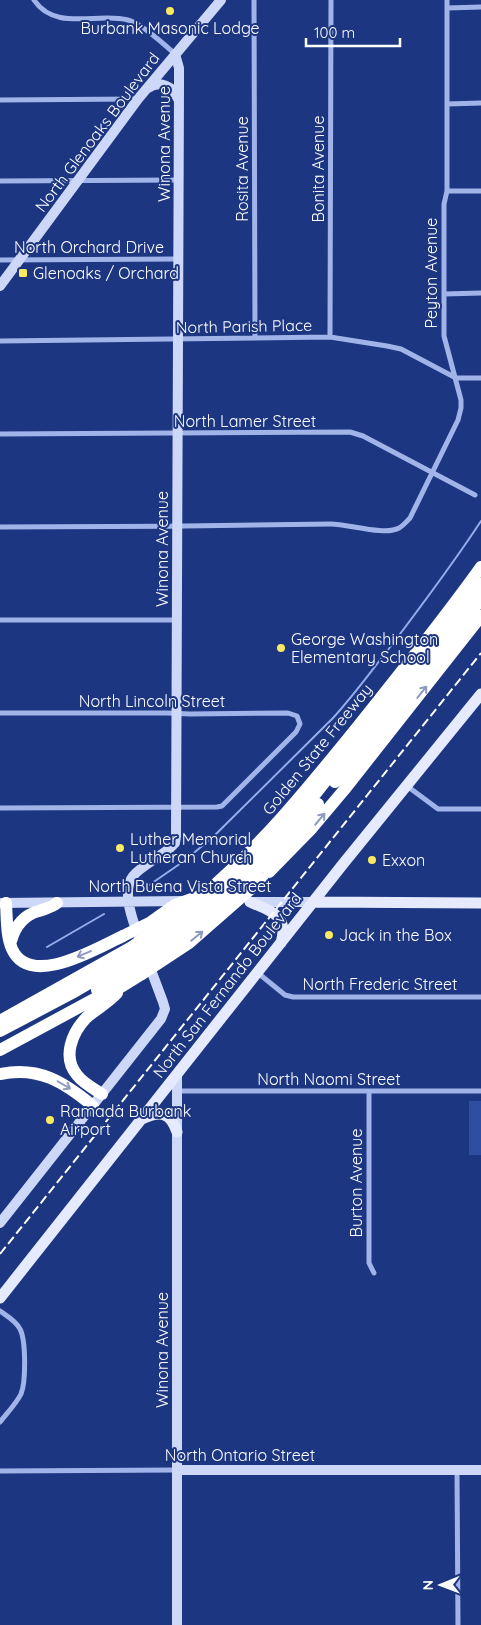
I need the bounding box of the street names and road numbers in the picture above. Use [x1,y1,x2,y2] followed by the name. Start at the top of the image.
[31,48,163,216] street label: North Glenoaks Boulevard
[154,86,174,202] street label: Winona Avenue
[232,116,252,222] street label: Rosita Avenue
[308,116,328,222] street label: Bonita Avenue
[421,218,441,328] street label: Peyton Avenue
[14,237,164,257] street label: North Orchard Drive
[176,315,312,337] street label: North Parish Place
[174,411,316,431] street label: North Lamer Street
[152,491,172,607] street label: Winona Avenue
[258,679,376,819] street label: Golden State Freeway
[79,691,225,711] street label: North Lincoln Street
[88,876,272,896] street label: North Buena Vista Street
[148,888,306,1082] street label: North San Fernando Boulevard
[303,974,457,994] street label: North Frederic Street
[257,1069,401,1089] street label: North Naomi Street
[346,1128,366,1238] street label: Burton Avenue
[152,1292,172,1408] street label: Winona Avenue
[165,1445,315,1465] street label: North Ontario Street

